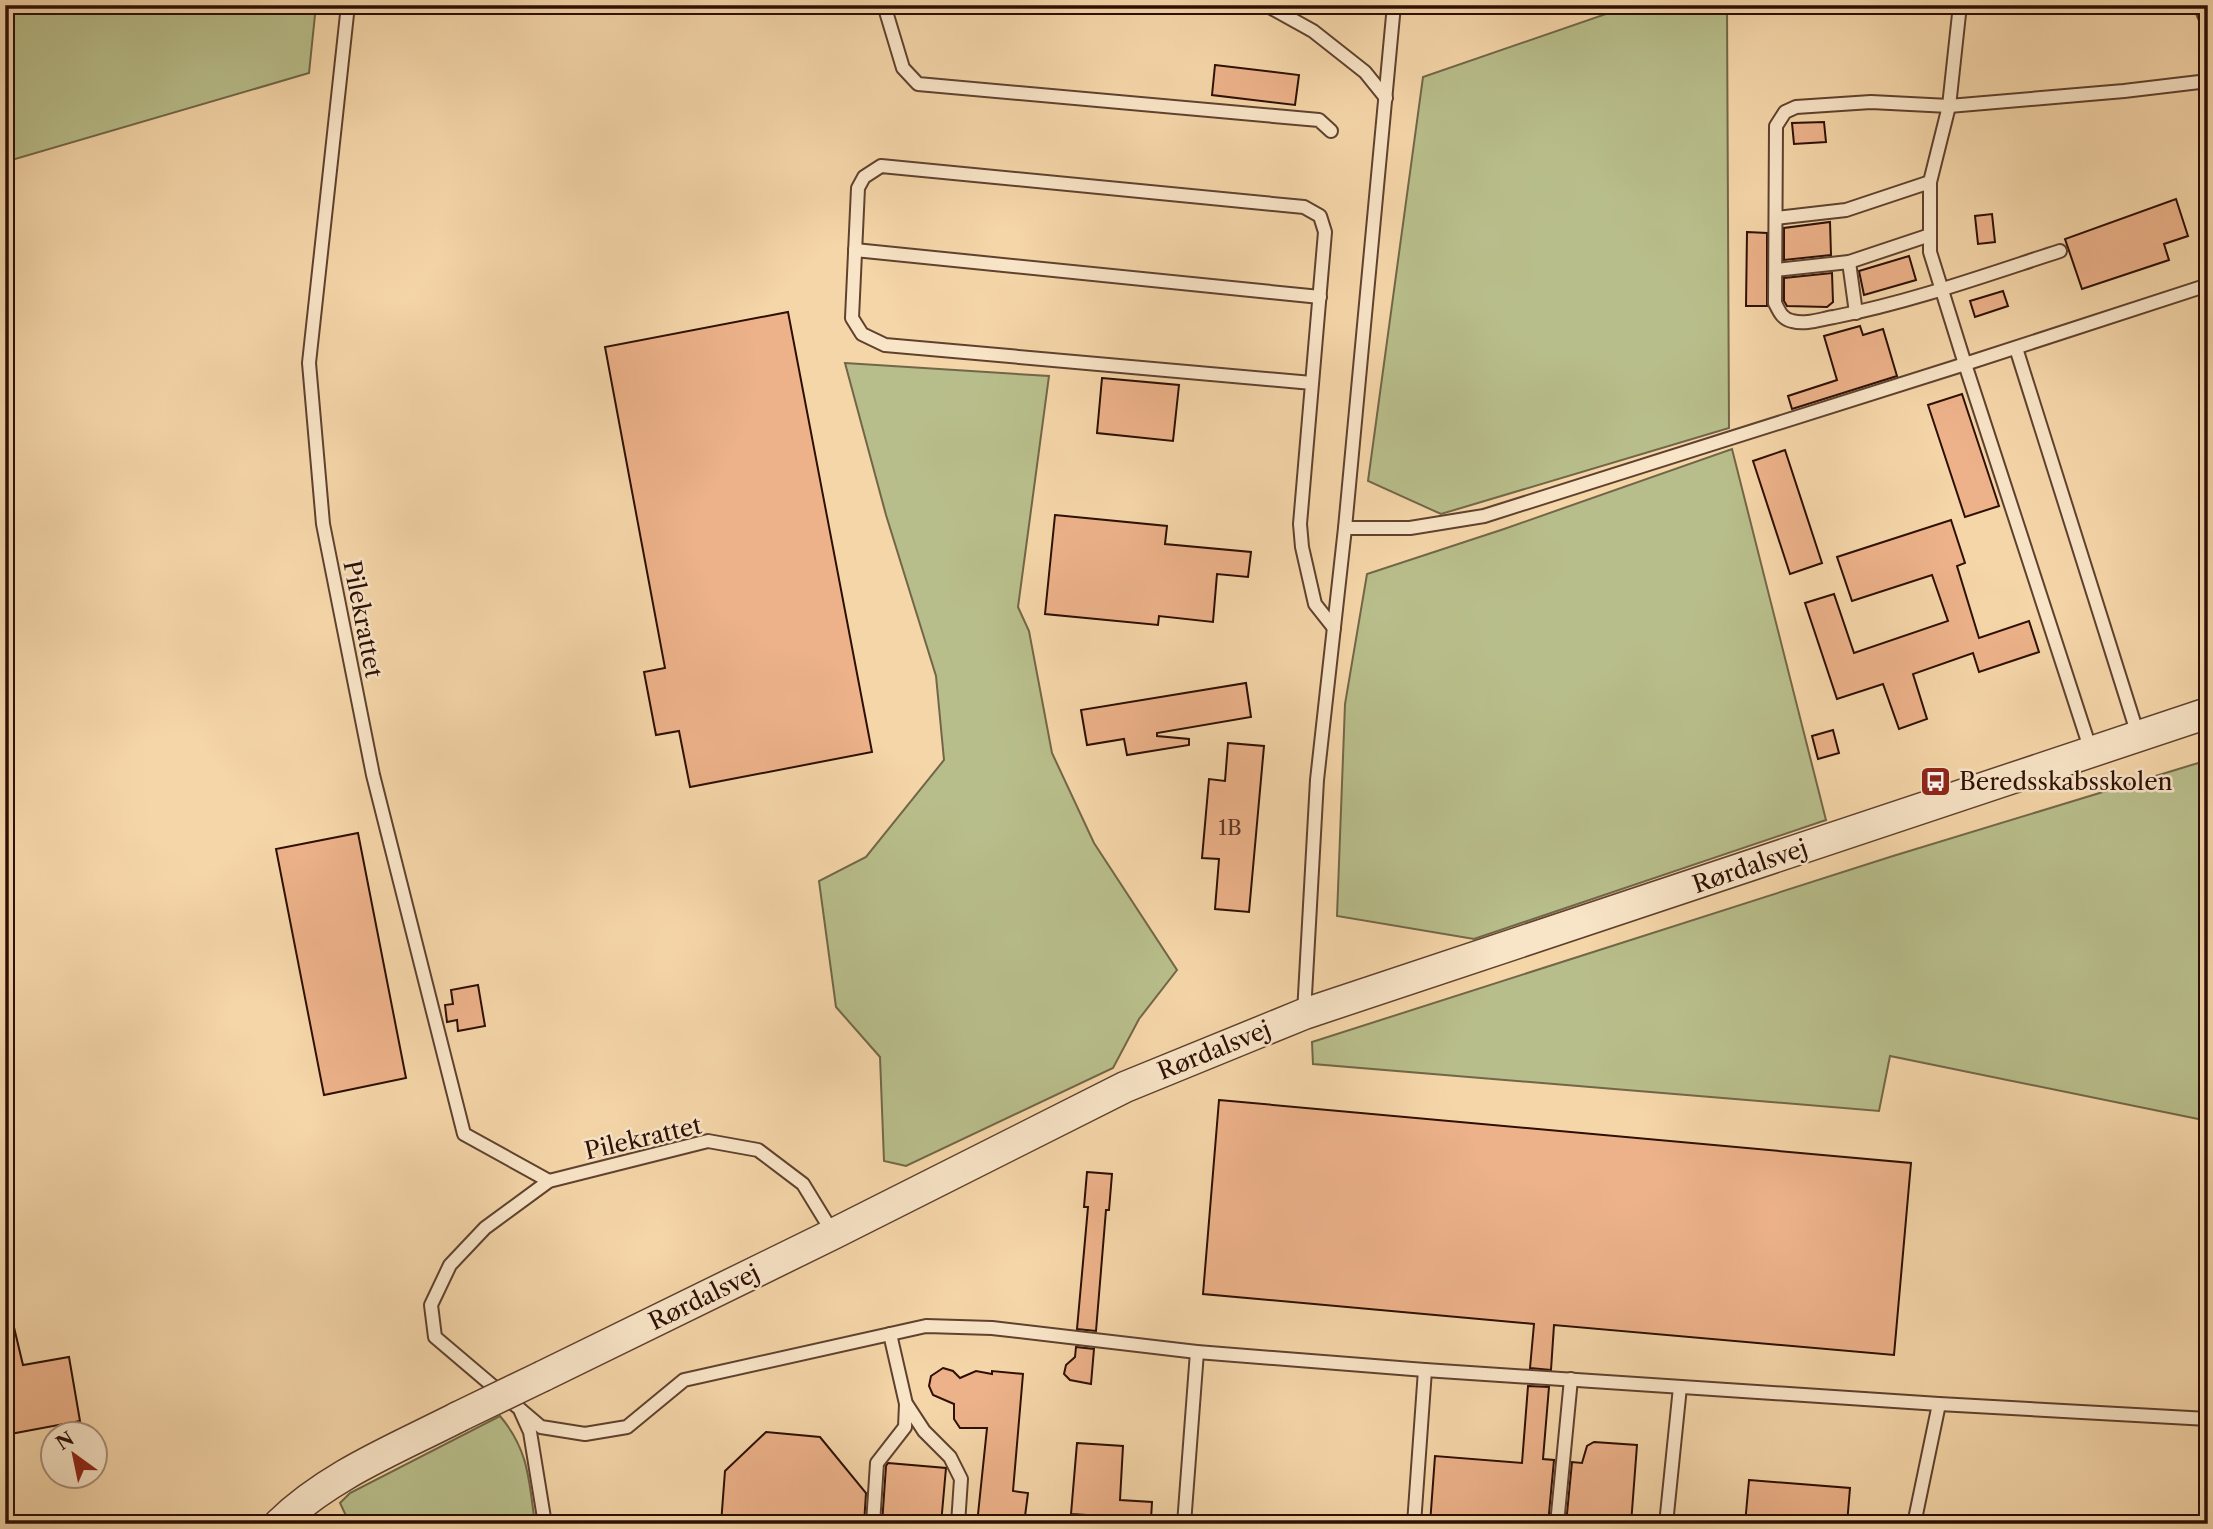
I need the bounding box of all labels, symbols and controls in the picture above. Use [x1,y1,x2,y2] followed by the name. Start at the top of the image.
[337,558,389,681] street label: Pilekrattet
[1919,764,1953,798] bus stop icon: Beredsskabsskolen
[1959,767,2173,796] place label: Beredsskabsskolen
[1218,815,1242,840] house number: 1B
[1689,833,1811,899] street label: Rørdalsvej
[1153,1014,1275,1086] street label: Rørdalsvej
[582,1110,705,1166] street label: Pilekrattet
[644,1258,764,1336] street label: Rørdalsvej
[38,1420,108,1490] north arrow
[52,1427,78,1455] text: N

